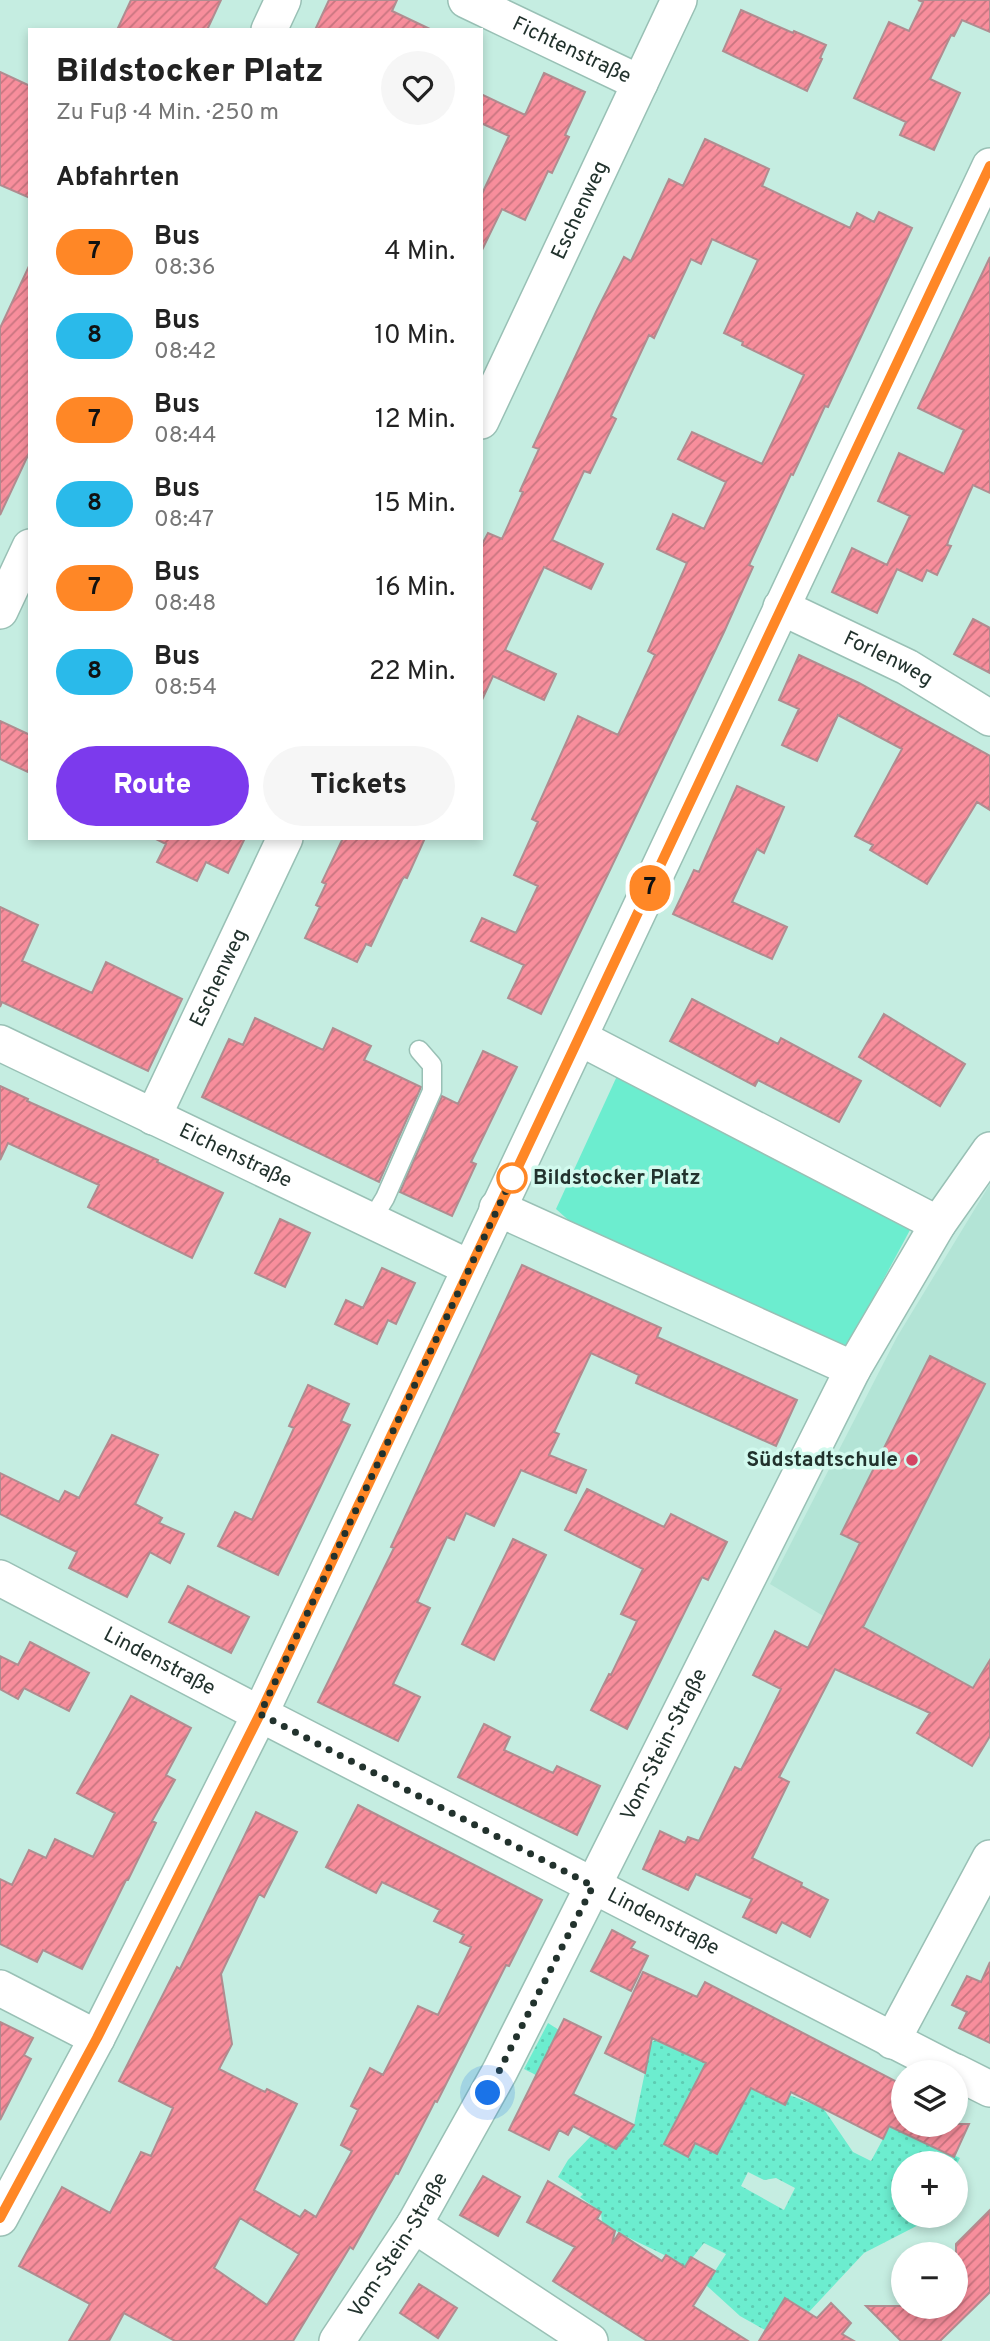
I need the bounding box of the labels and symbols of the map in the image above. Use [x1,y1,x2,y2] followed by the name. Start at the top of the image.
[508,10,635,90] street label: Fichtenstraße
[545,156,615,264] street label: Eschenweg
[839,625,938,693] street label: Forlenweg
[627,865,673,911] line badge: 7
[184,924,254,1031] street label: Eschenweg
[174,1117,296,1194] street label: Eichenstraße
[497,1163,527,1193] marker: Bildstocker Platz
[533,1165,701,1192] place label: Bildstocker Platz
[746,1447,898,1474] place label: Südstadtschule
[904,1452,920,1468] marker: Südstadtschule
[99,1621,220,1702] street label: Lindenstraße
[615,1664,714,1825] street label: Vom-Stein-Straße
[602,1882,724,1962] street label: Lindenstraße
[470,2075,505,2110] your location
[343,2167,454,2323] street label: Vom-Stein-Straße

